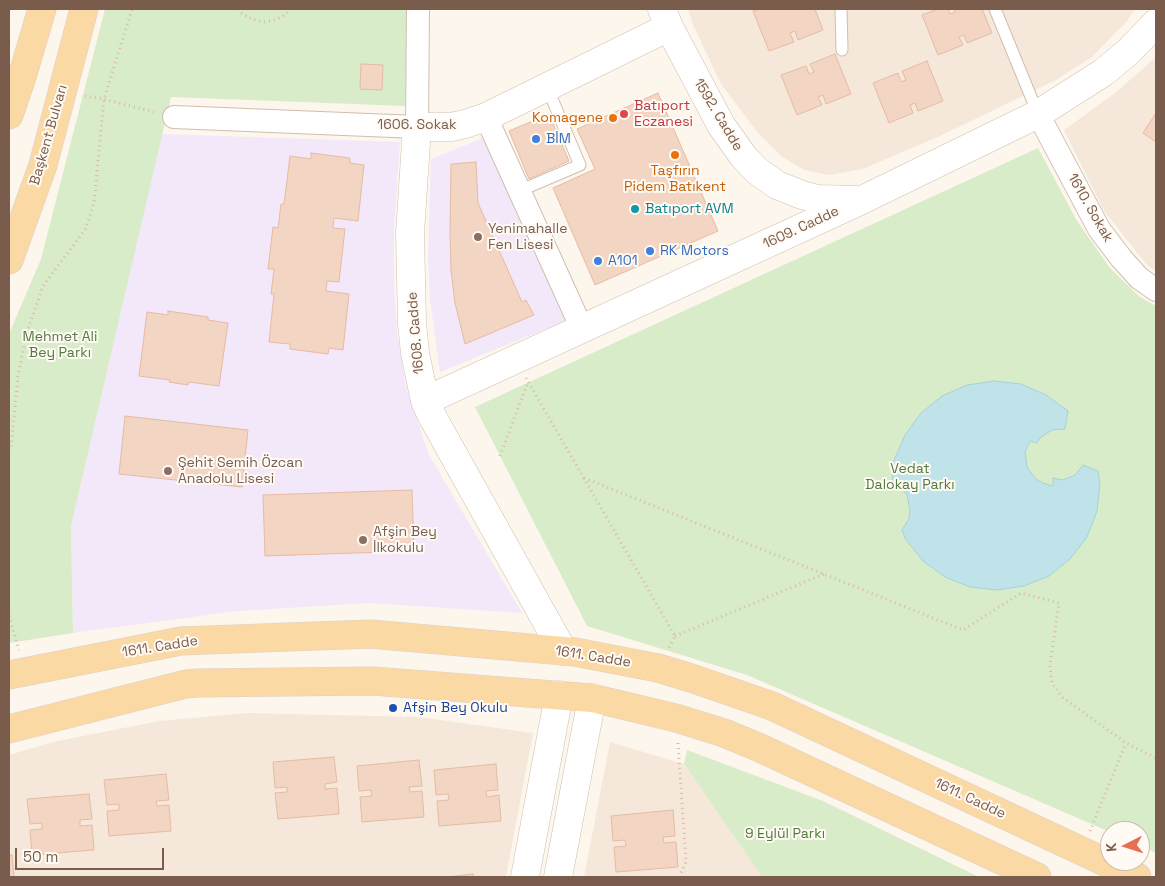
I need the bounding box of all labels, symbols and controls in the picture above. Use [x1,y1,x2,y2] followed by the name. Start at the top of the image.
[690,76,746,154] street label: 1592. Cadde
[27,83,71,187] street label: Başkent Bulvarı
[634,98,693,130] place label: Batıport Eczanesi
[618,108,630,120] marker: Batıport Eczanesi
[532,110,603,126] place label: Komagene
[607,112,619,124] marker: Komagene
[377,117,457,133] street label: 1606. Sokak
[546,131,571,147] place label: BİM
[530,133,542,145] marker: BİM
[669,149,681,161] marker: Taşfırın Pidem Batıkent
[624,163,726,196] place label: Taşfırın Pidem Batıkent
[1064,171,1116,245] street label: 1610. Sokak
[645,201,734,217] place label: Batıport AVM
[629,203,641,215] marker: Batıport AVM
[760,203,842,253] street label: 1609. Cadde
[488,221,567,253] place label: Yenimahalle Fen Lisesi
[472,231,484,243] marker: Yenimahalle Fen Lisesi
[660,243,729,259] place label: RK Motors
[644,245,656,257] marker: RK Motors
[608,253,637,269] place label: A101
[592,255,604,267] marker: A101
[404,291,428,375] street label: 1608. Cadde
[23,329,97,362] park label: Mehmet Ali Bey Parkı
[178,455,303,488] place label: Şehit Semih Özcan Anadolu Lisesi
[865,461,955,494] park label: Vedat Dalokay Parkı
[162,465,174,477] marker: Şehit Semih Özcan Anadolu Lisesi
[373,524,437,556] place label: Afşin Bey İlkokulu
[357,534,369,546] marker: Afşin Bey İlkokulu
[121,633,199,661] street label: 1611. Cadde
[554,643,632,671] street label: 1611. Cadde
[403,700,508,716] place label: Afşin Bey Okulu
[387,702,399,714] marker: Afşin Bey Okulu
[932,775,1008,823] street label: 1611. Cadde
[1100,821,1150,871] north arrow
[745,826,825,842] park label: 9 Eylül Parkı
[18,838,166,870] scale bar
[1102,842,1120,852] text: K
[23,847,58,866] text: 50 m

